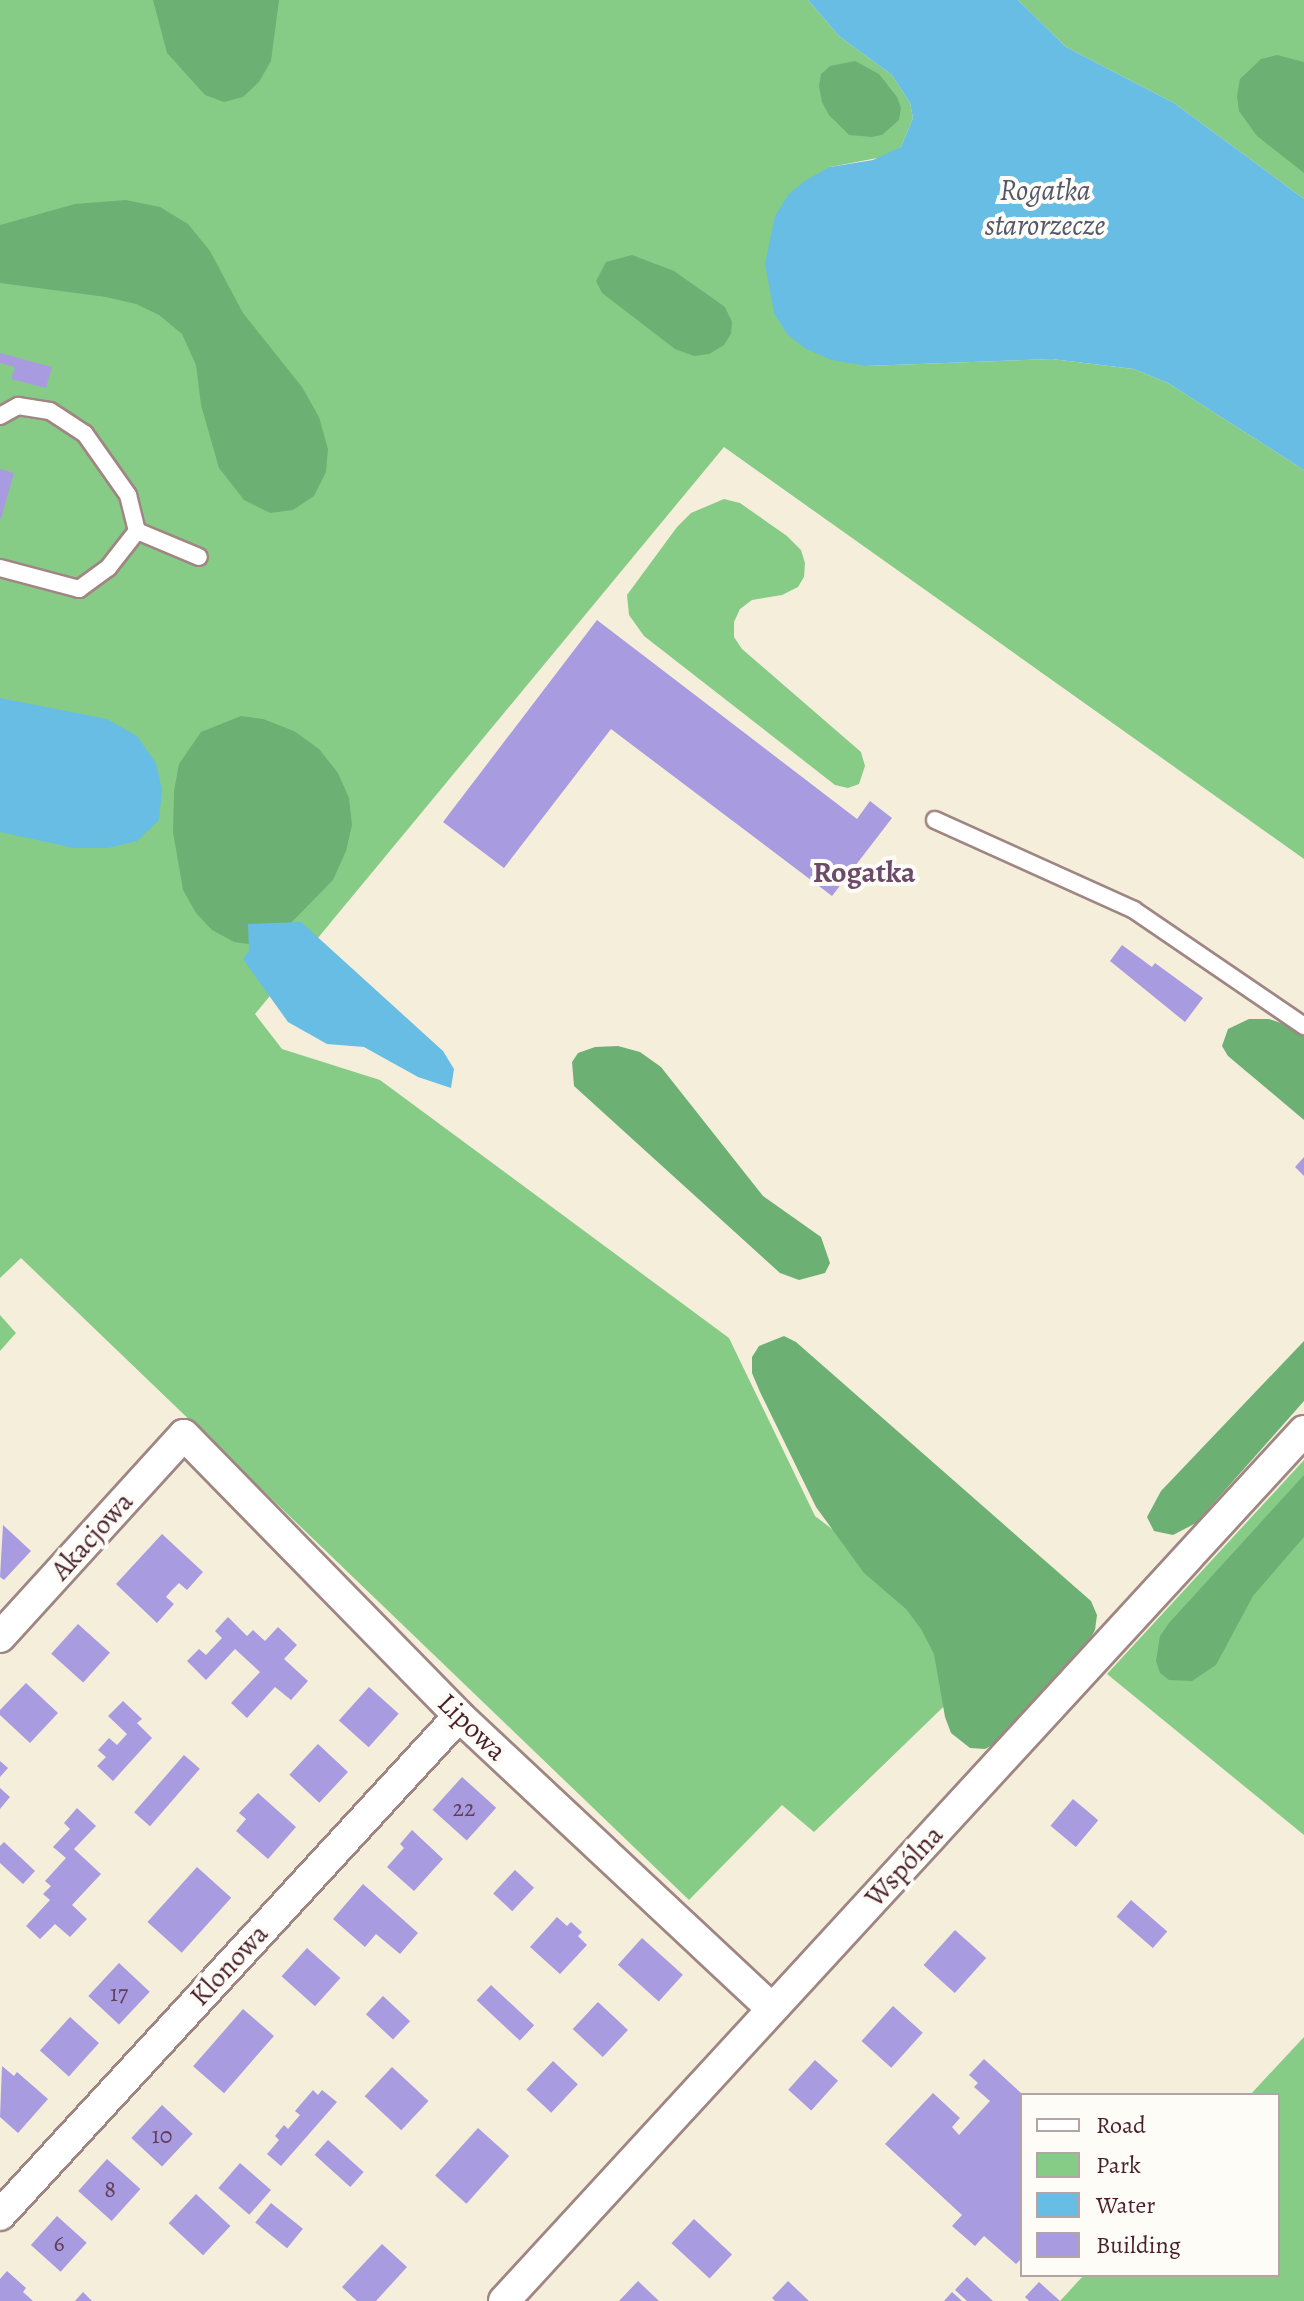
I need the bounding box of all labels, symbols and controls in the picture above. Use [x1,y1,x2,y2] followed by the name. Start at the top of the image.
[985,172,1105,242] water label: Rogatka starorzecze
[813,854,915,890] district label: Rogatka
[44,1485,140,1587] street label: Akacjowa
[431,1686,513,1768] street label: Lipowa
[453,1795,475,1823] house number: 22
[858,1818,950,1914] street label: Wspólna
[183,1917,275,2013] street label: Klonowa
[110,1980,128,2008] house number: 17
[1020,2093,1280,2277] legend
[1096,2109,1146,2141] text: Road
[152,2122,172,2150] house number: 10
[1096,2149,1141,2181] text: Park
[104,2176,116,2204] house number: 8
[1096,2189,1156,2221] text: Water
[1096,2229,1181,2261] text: Building
[53,2230,65,2258] house number: 6

